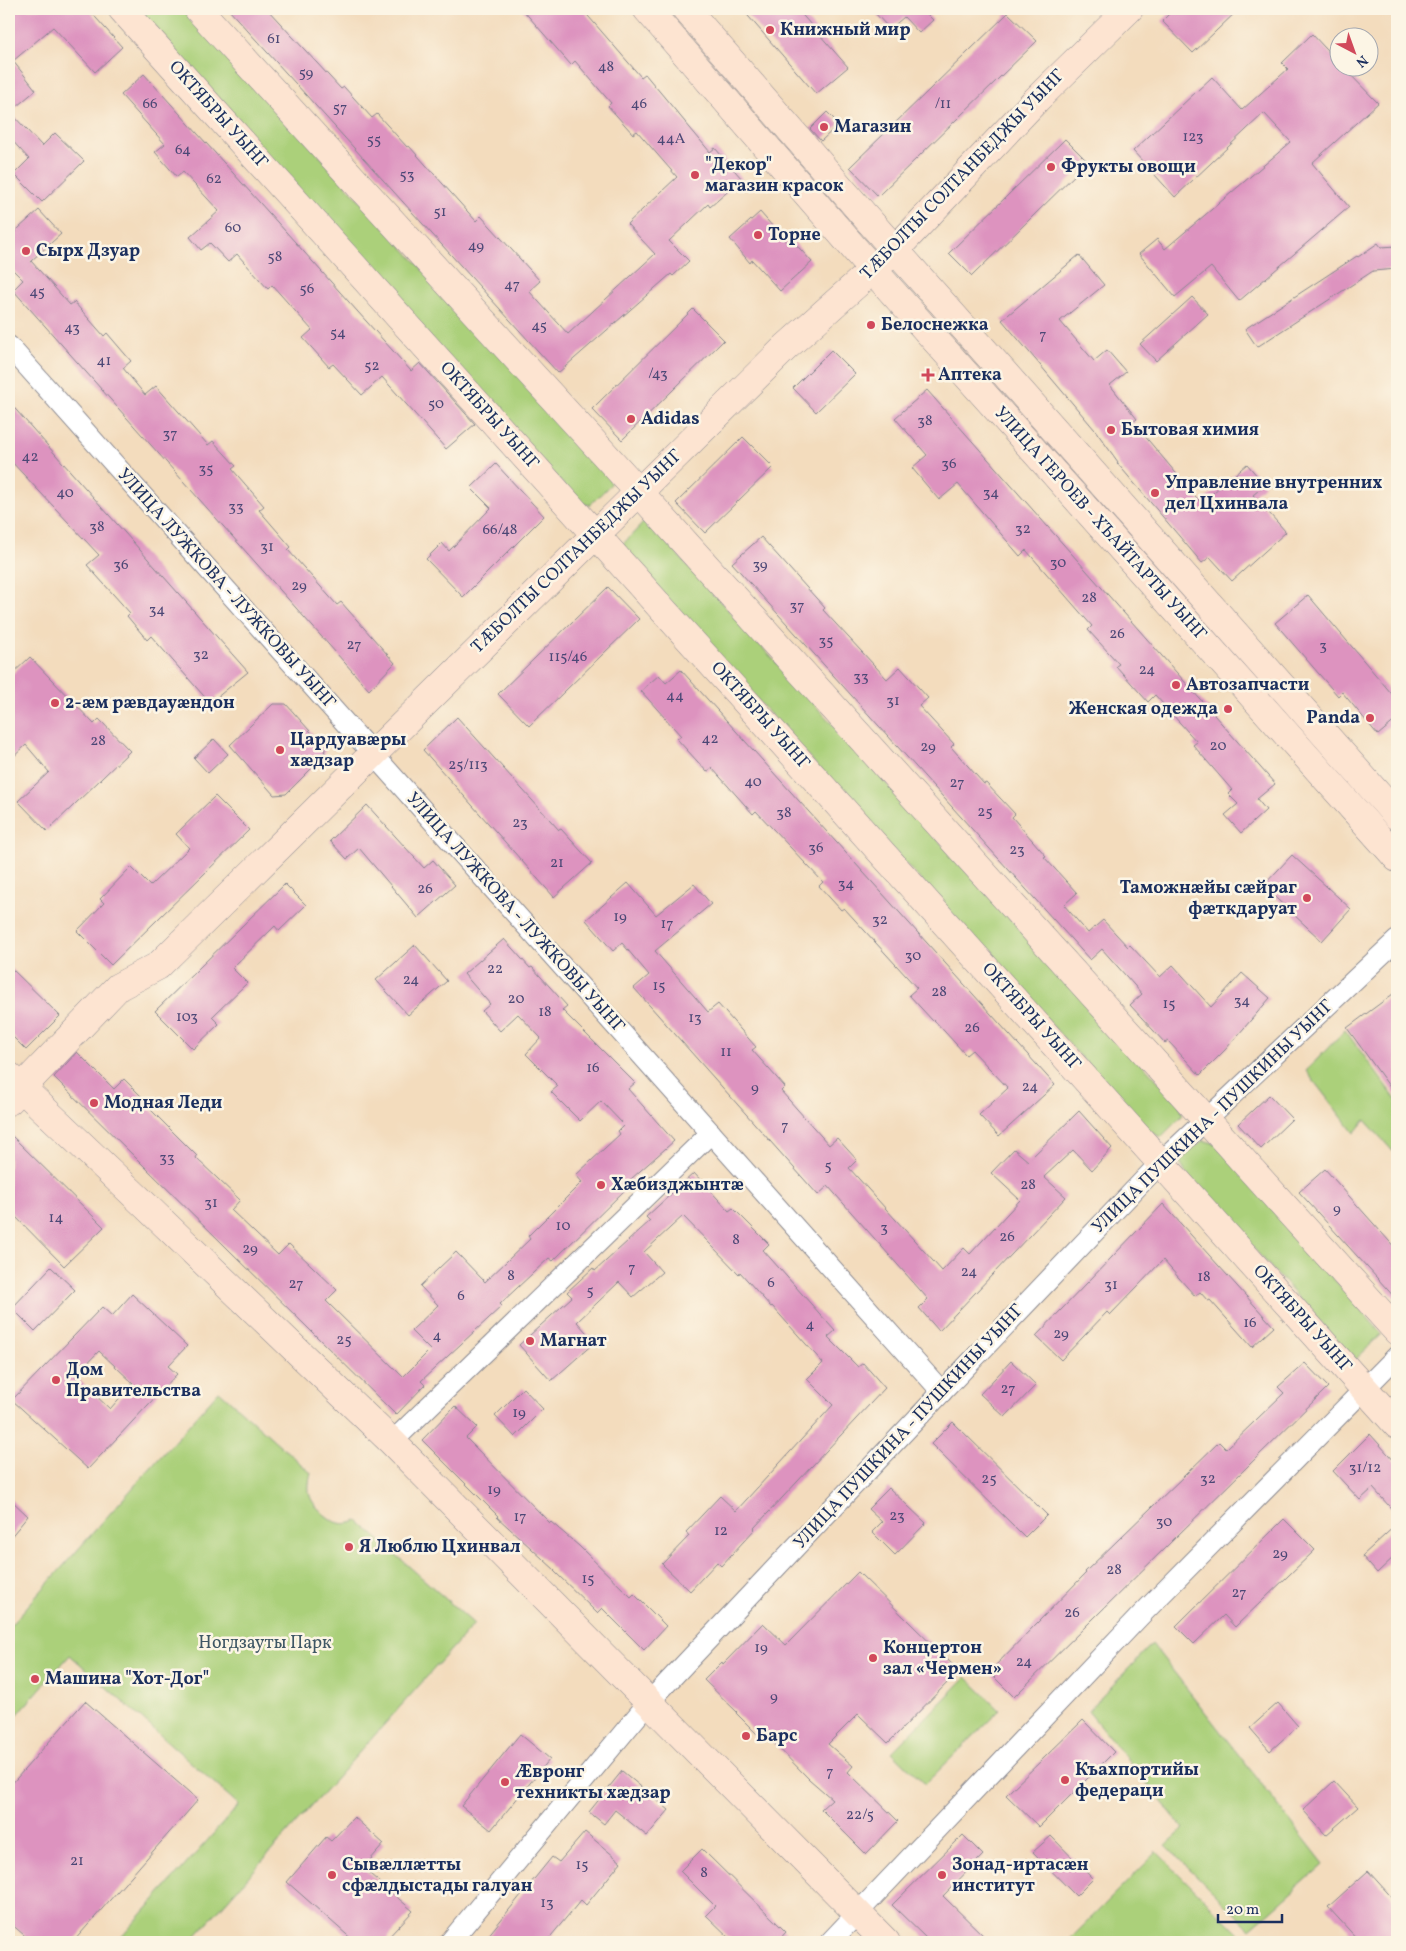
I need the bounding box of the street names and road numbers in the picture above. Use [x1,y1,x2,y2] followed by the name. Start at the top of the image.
[163,55,273,175] street label: ОКТЯБРЫ УЫНГ
[855,64,1071,286] street label: ТÆБОЛТЫ СОЛТАНБЕДЖЫ УЫНГ
[434,356,544,476] street label: ОКТЯБРЫ УЫНГ
[988,401,1212,647] street label: УЛИЦА ГЕРОЕВ - ХЪАЙТАРТЫ УЫНГ
[466,444,688,660] street label: ТÆБОЛТЫ СОЛТАНБЕДЖЫ УЫНГ
[111,463,341,715] street label: УЛИЦА ЛУЖКОВА - ЛУЖКОВЫ УЫНГ
[705,656,815,776] street label: ОКТЯБРЫ УЫНГ
[400,787,630,1039] street label: УЛИЦА ЛУЖКОВА - ЛУЖКОВЫ УЫНГ
[976,957,1086,1077] street label: ОКТЯБРЫ УЫНГ
[1087,994,1339,1240] street label: УЛИЦА ПУШКИНА - ПУШКИНЫ УЫНГ
[1247,1259,1357,1379] street label: ОКТЯБРЫ УЫНГ
[788,1299,1030,1555] street label: УЛИЦА ПУШКИНА - ПУШКИНЫ УЫНГ

